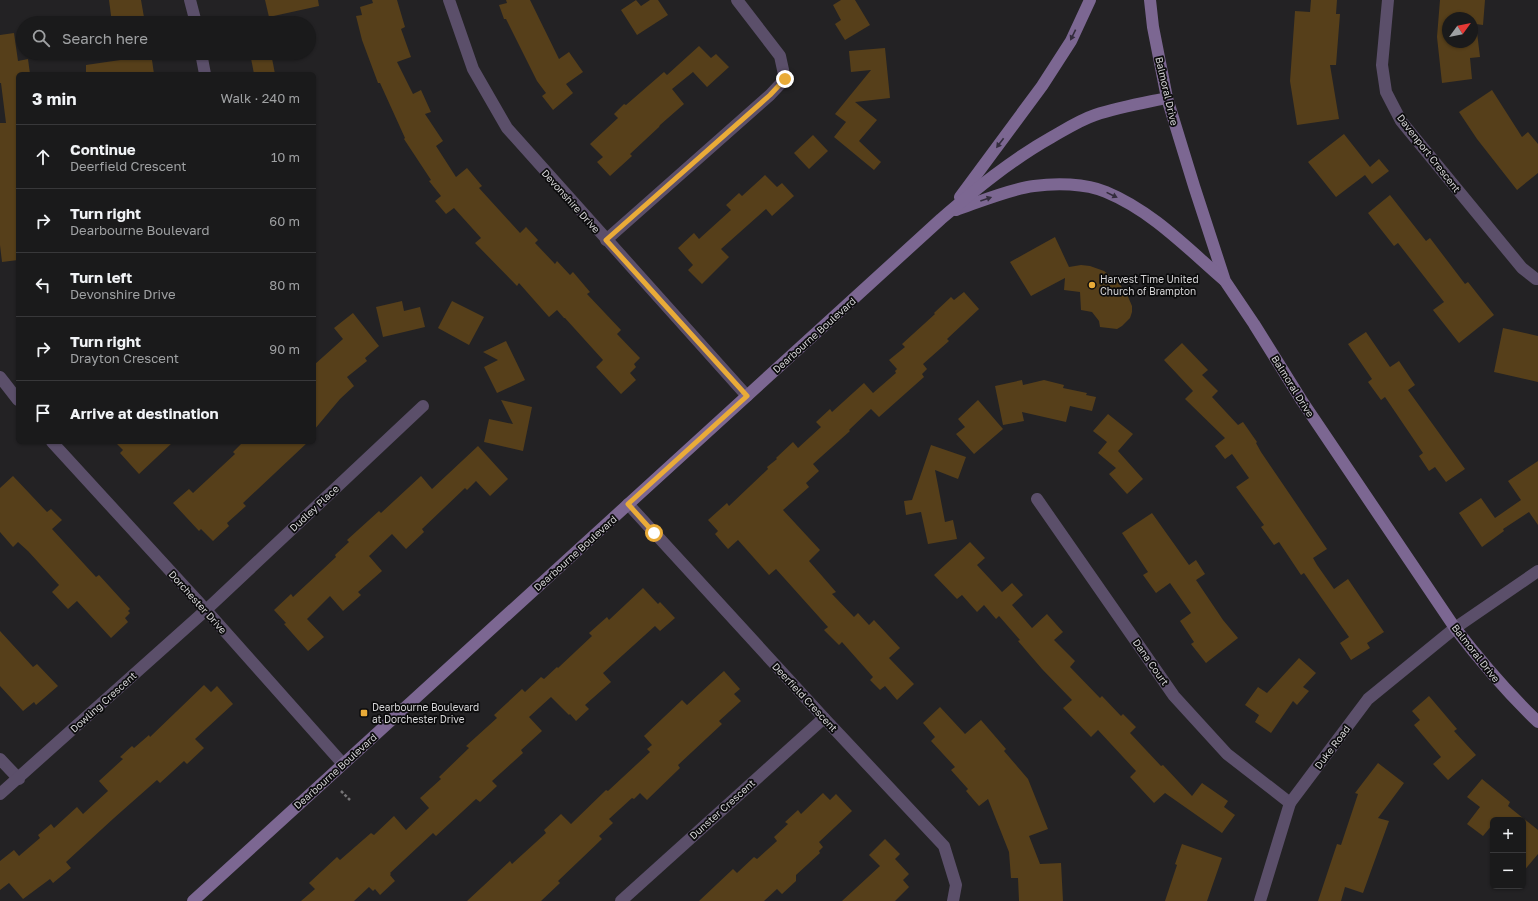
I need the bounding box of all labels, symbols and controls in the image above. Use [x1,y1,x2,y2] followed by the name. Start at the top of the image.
[1442,12,1478,48] north arrow
[16,16,316,60] search box
[30,27,52,49] icon: search
[62,29,148,47] text: Search here
[1070,30,1076,41] one-way arrow
[1153,55,1181,127] street label: Balmoral Drive
[776,70,794,88] route end
[32,88,76,109] text: 3 min
[221,90,300,106] text: Walk · 240 m
[1395,112,1463,194] street label: Davenport Crescent
[996,137,1004,148] one-way arrow
[70,140,136,158] text: Continue
[32,146,54,168] icon: ahead
[271,149,300,165] text: 10 m
[70,158,186,174] text: Deerfield Crescent
[539,167,603,235] street label: Devonshire Drive
[1106,192,1118,198] one-way arrow
[980,196,992,202] one-way arrow
[70,204,141,222] text: Turn right
[32,210,54,232] icon: right
[269,213,300,229] text: 60 m
[70,222,209,238] text: Dearbourne Boulevard
[70,268,132,286] text: Turn left
[1100,273,1199,297] place label: Harvest Time United Church of Brampton
[32,274,54,296] icon: left
[269,277,300,293] text: 80 m
[1087,280,1097,290] marker: Harvest Time United Church of Brampton
[70,286,176,302] text: Devonshire Drive
[770,295,858,375] street label: Dearbourne Boulevard
[70,332,141,350] text: Turn right
[32,338,54,360] icon: right
[269,341,300,357] text: 90 m
[70,350,179,366] text: Drayton Crescent
[1269,353,1317,419] street label: Balmoral Drive
[32,402,54,424] icon: arrive
[70,404,219,422] text: Arrive at destination
[287,482,341,534] street label: Dudley Place
[531,513,619,593] street label: Dearbourne Boulevard
[645,524,663,542] route start
[167,568,230,636] street label: Dorchester Drive
[1450,622,1502,685] street label: Balmoral Drive
[1131,636,1171,688] street label: Dana Court
[770,660,840,734] street label: Deerfield Crescent
[68,669,138,735] street label: Dowling Crescent
[372,701,479,725] place label: Dearbourne Boulevard at Dorchester Drive
[359,708,369,718] marker: Dearbourne Boulevard at Dorchester Drive
[1312,723,1352,771] street label: Duke Road
[291,731,379,811] street label: Dearbourne Boulevard
[687,777,757,841] street label: Dunster Crescent
[1490,817,1526,889] map controls
[1490,817,1526,853] button: +
[1490,853,1526,889] button: −

